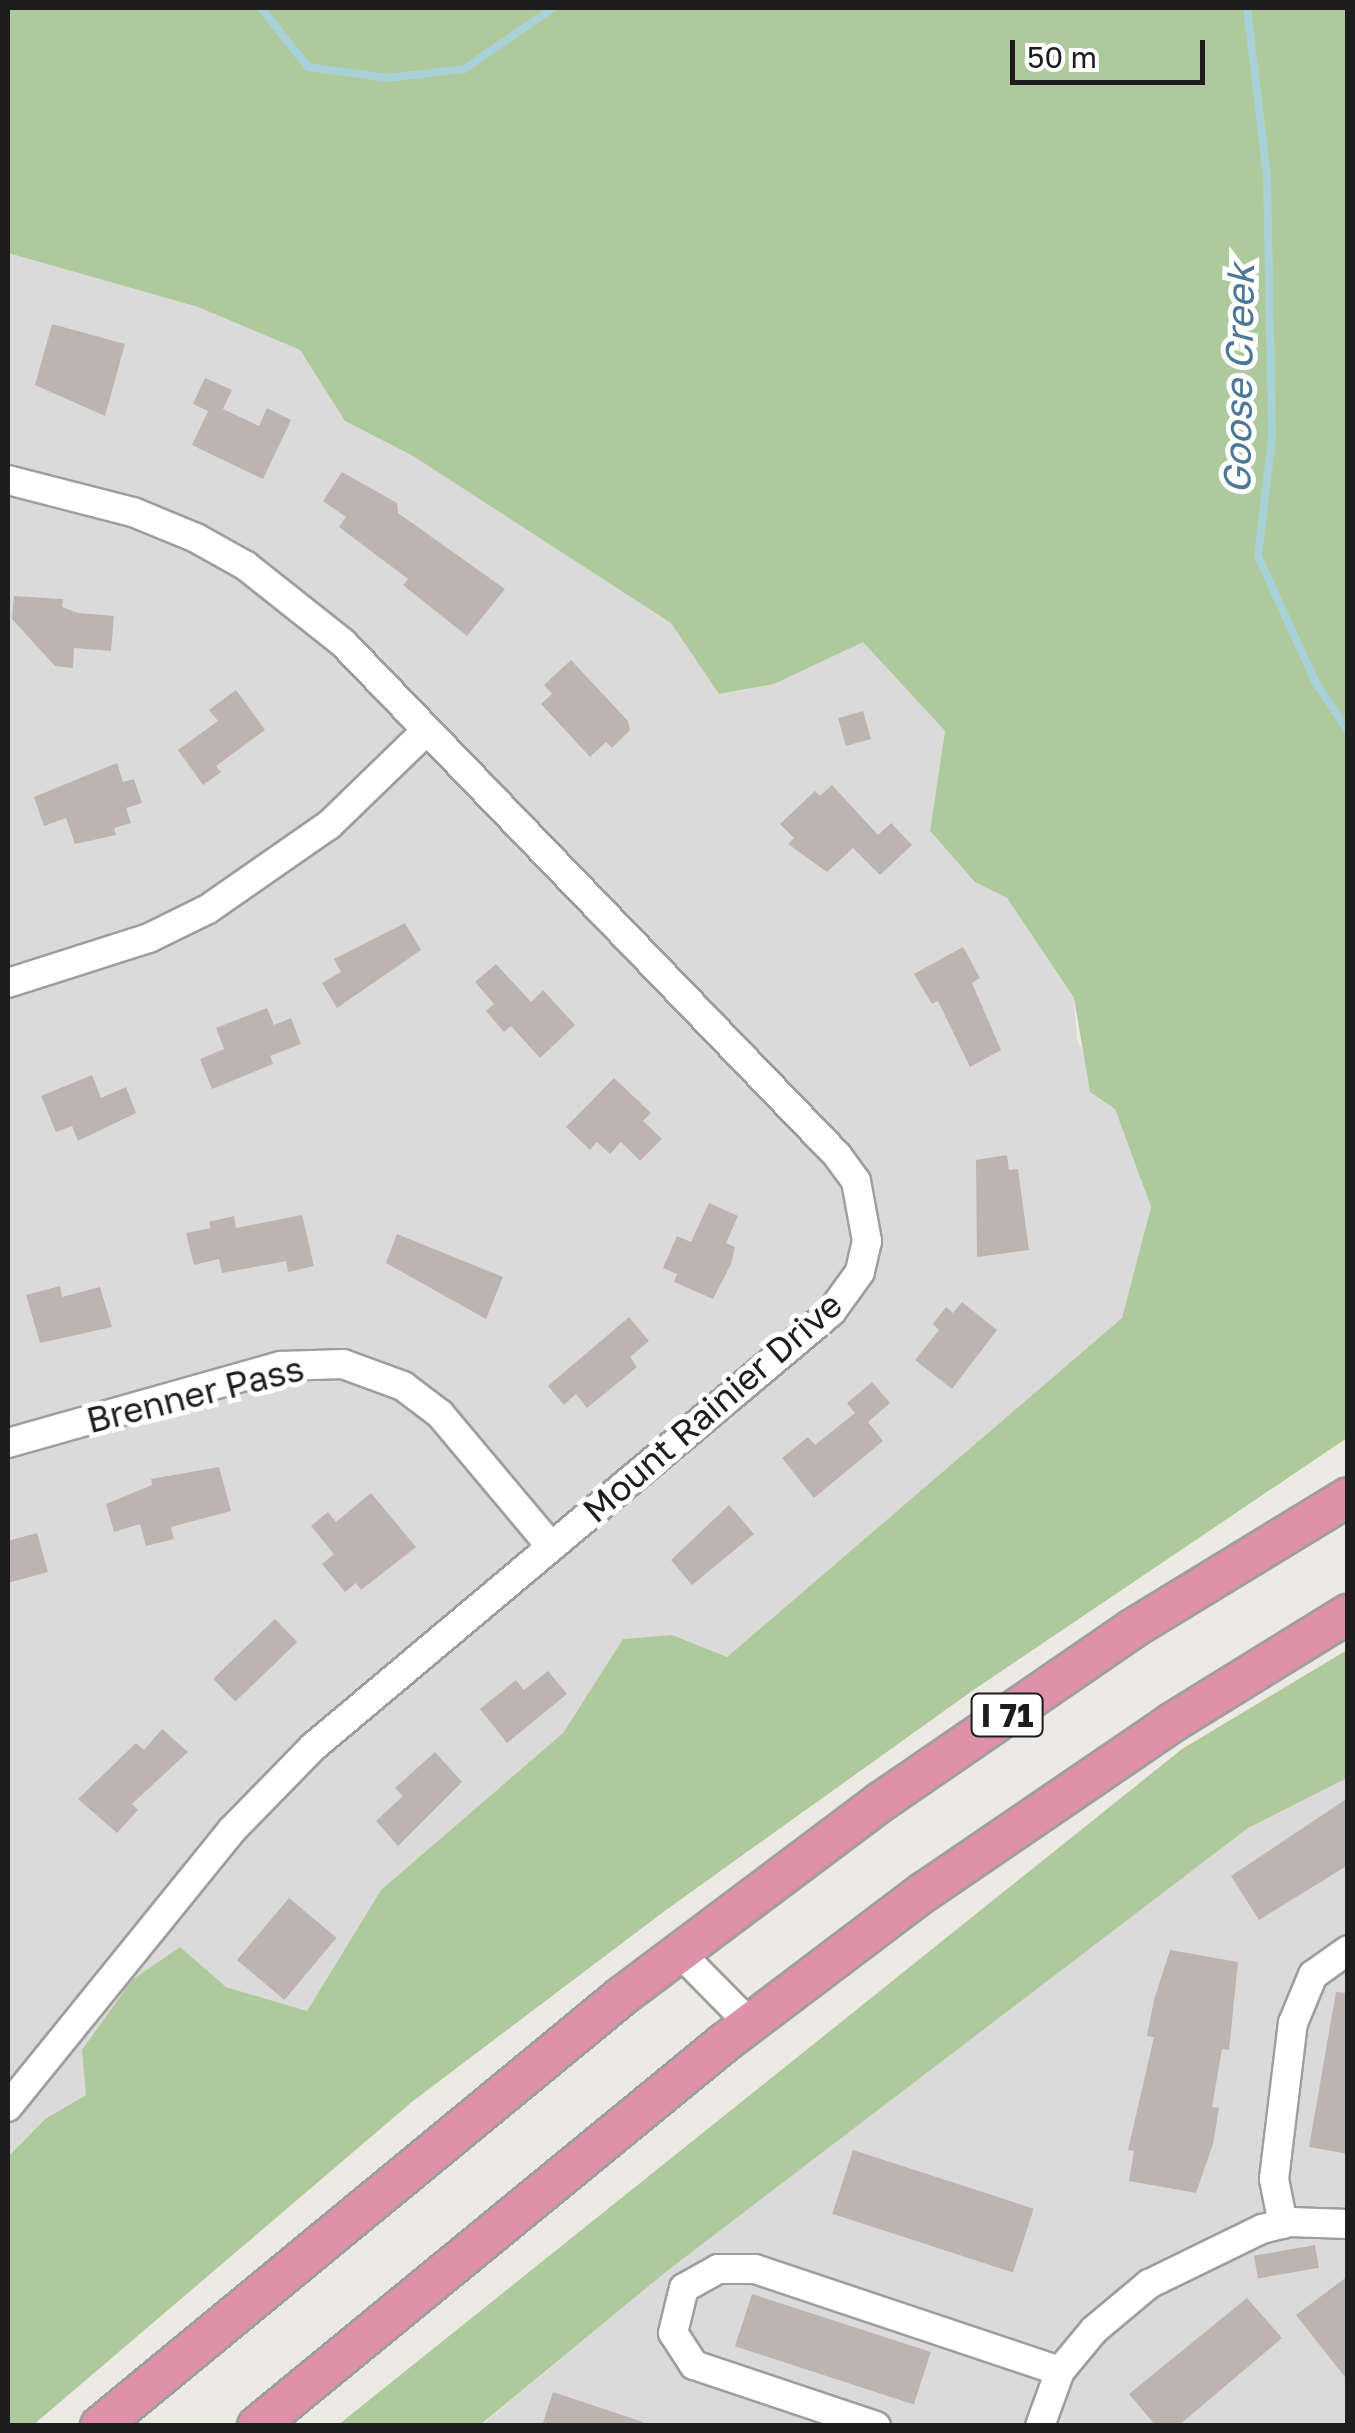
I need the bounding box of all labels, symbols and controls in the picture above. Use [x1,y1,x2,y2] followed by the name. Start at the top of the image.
[1015,20,1210,82] scale bar
[1027,39,1097,75] text: 50 m
[1213,264,1263,494] water label: Goose Creek
[574,1283,850,1531] street label: Mount Rainier Drive
[82,1347,308,1441] street label: Brenner Pass
[970,1688,1044,1742] road number: I 71

